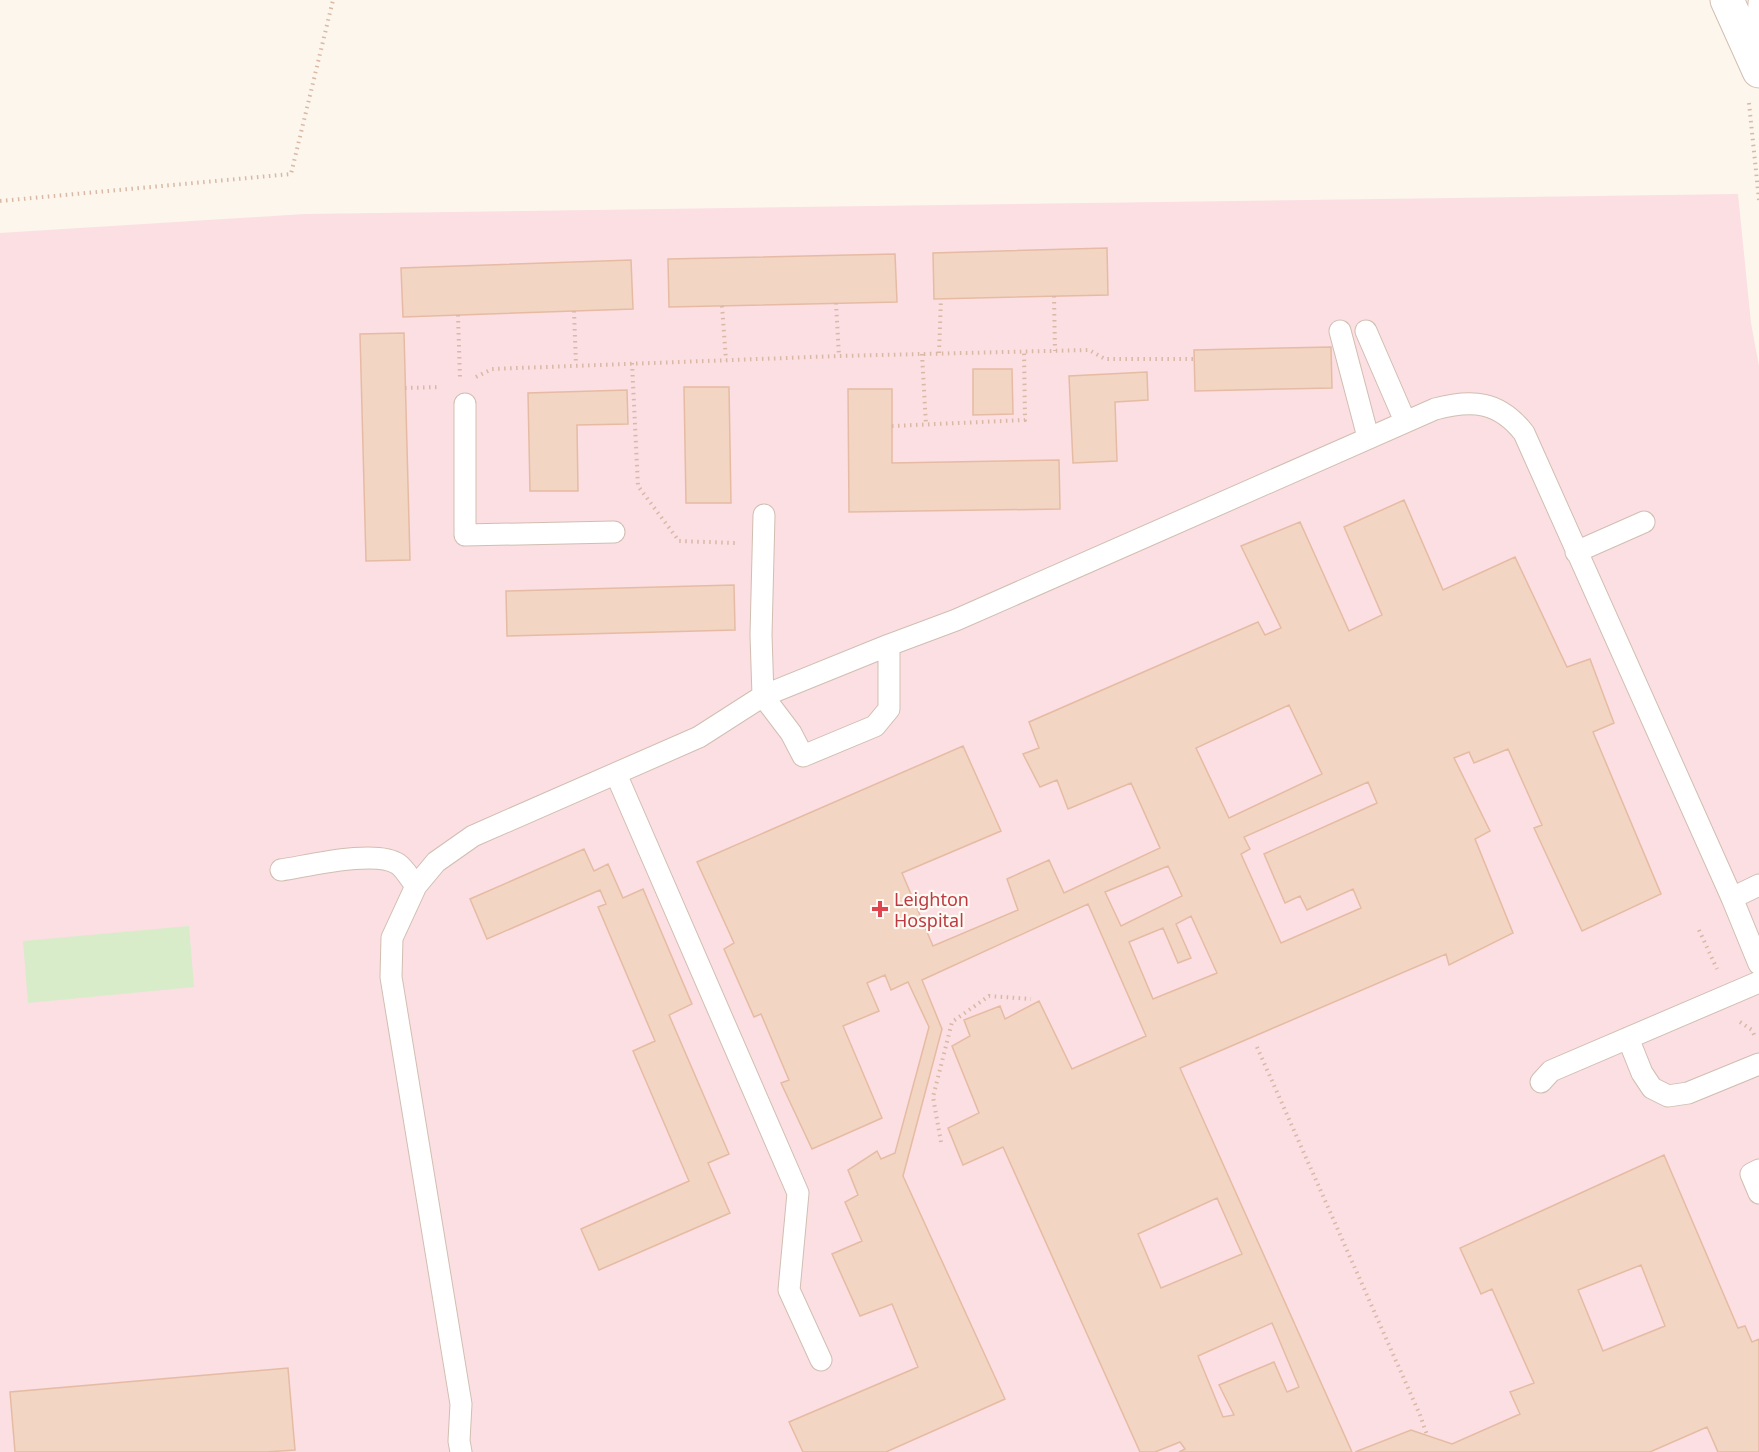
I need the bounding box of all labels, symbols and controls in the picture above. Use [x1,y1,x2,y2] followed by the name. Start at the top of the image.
[894,887,969,932] place label: Leighton Hospital
[871,900,889,918] marker: Leighton Hospital

